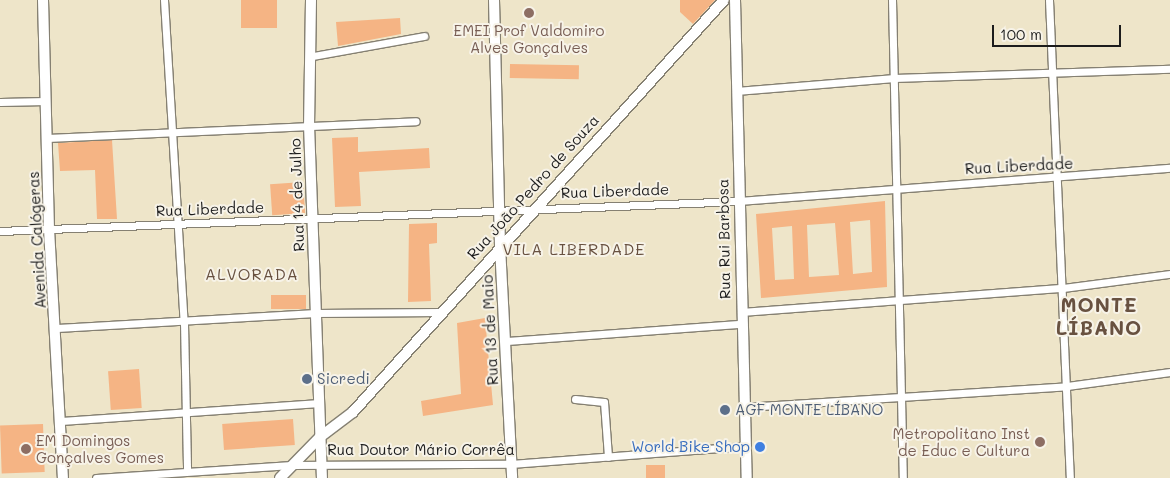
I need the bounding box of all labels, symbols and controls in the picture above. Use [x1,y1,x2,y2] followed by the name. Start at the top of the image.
[523,7,535,19] marker: EMEI Prof Valdomiro Alves Gonçalves
[995,15,1124,47] scale bar
[454,21,604,56] place label: EMEI Prof Valdomiro Alves Gonçalves
[1000,24,1042,44] text: 100 m
[463,111,603,263] street label: Rua João Pedro de Souza
[286,138,308,252] street label: Rua 14 de Julho
[964,154,1074,178] street label: Rua Liberdade
[24,171,50,309] street label: Avenida Calógeras
[714,179,734,299] street label: Rua Rui Barbosa
[560,180,670,202] street label: Rua Liberdade
[155,198,265,220] street label: Rua Liberdade
[501,239,647,259] district label: VILA LIBERDADE
[204,264,300,284] district label: ALVORADA
[478,274,502,386] street label: Rua 13 de Maio
[1055,293,1143,340] district label: MONTE LÍBANO
[317,370,370,388] place label: Sicredi
[301,373,313,385] marker: Sicredi
[735,401,883,419] place label: AGF MONTE LÍBANO
[719,404,731,416] marker: AGF MONTE LÍBANO
[893,424,1030,459] place label: Metropolitano Inst de Educ e Cultura
[36,431,164,466] place label: EM Domingos Gonçalves Gomes
[1034,436,1046,448] marker: Metropolitano Inst de Educ e Cultura
[631,438,750,456] place label: World Bike Shop
[327,441,515,459] street label: Rua Doutor Mário Corrêa
[754,441,766,453] marker: World Bike Shop
[20,443,32,455] marker: EM Domingos Gonçalves Gomes

